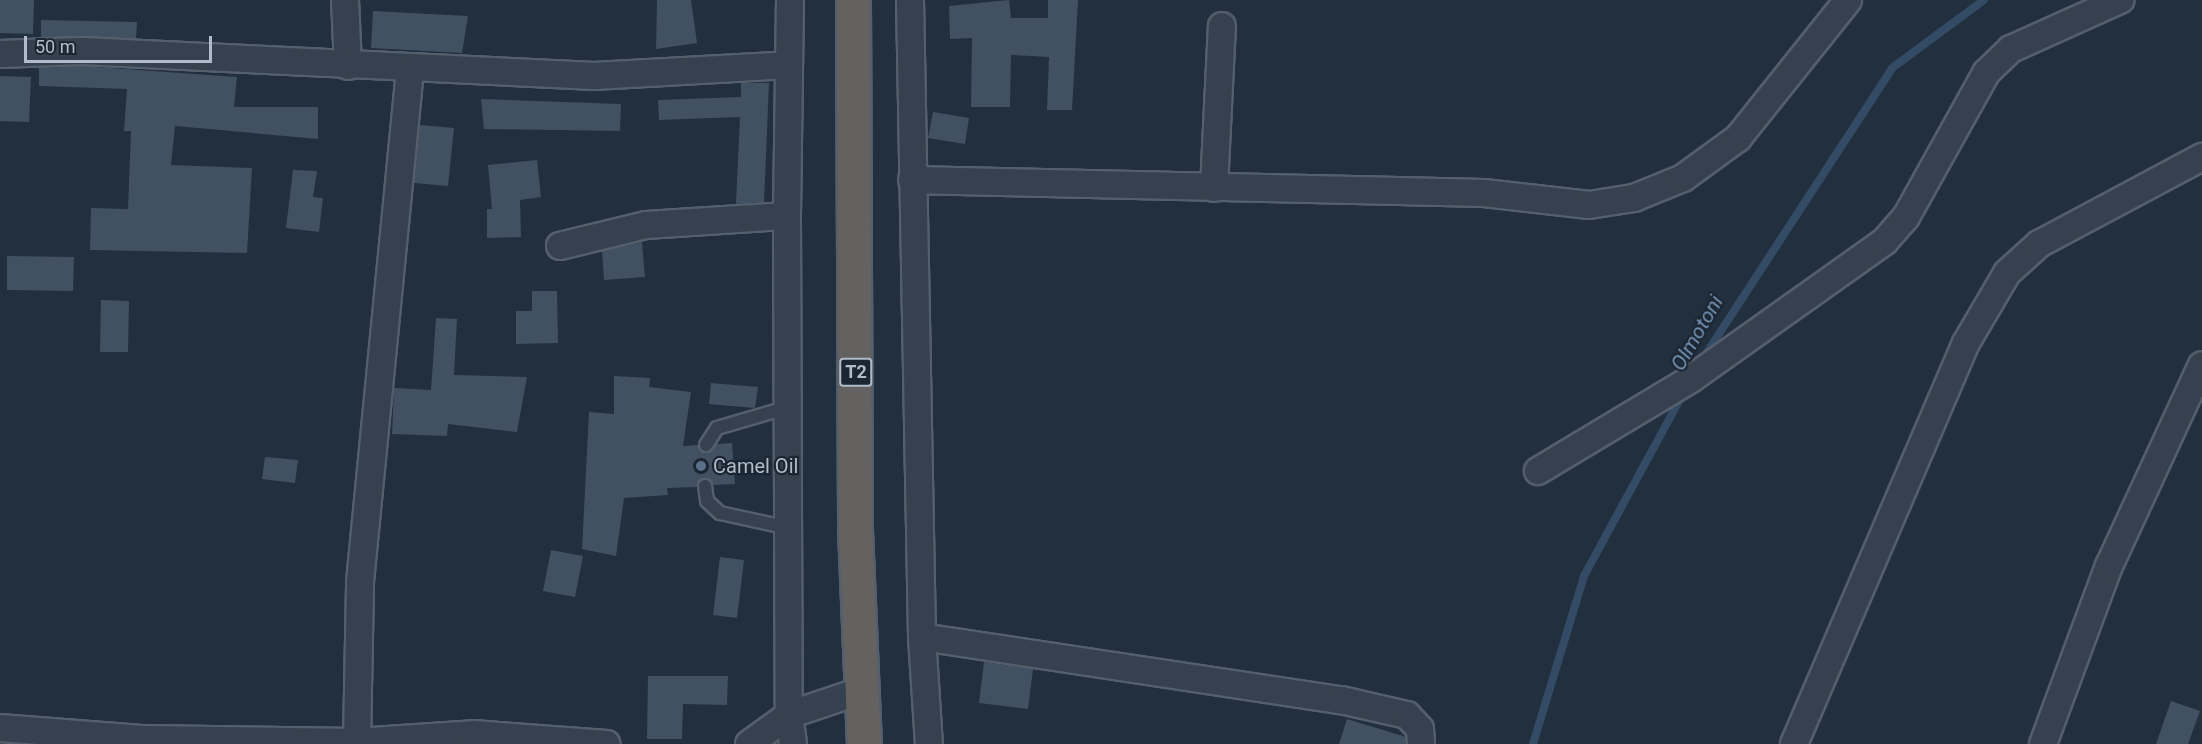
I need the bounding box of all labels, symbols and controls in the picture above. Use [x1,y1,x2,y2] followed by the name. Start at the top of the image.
[27,24,214,62] scale bar
[35,36,75,57] text: 50 m
[1665,291,1729,375] water label: Olmotoni
[838,357,874,387] road number: T2
[713,454,798,478] place label: Camel Oil
[694,459,708,473] marker: Camel Oil

